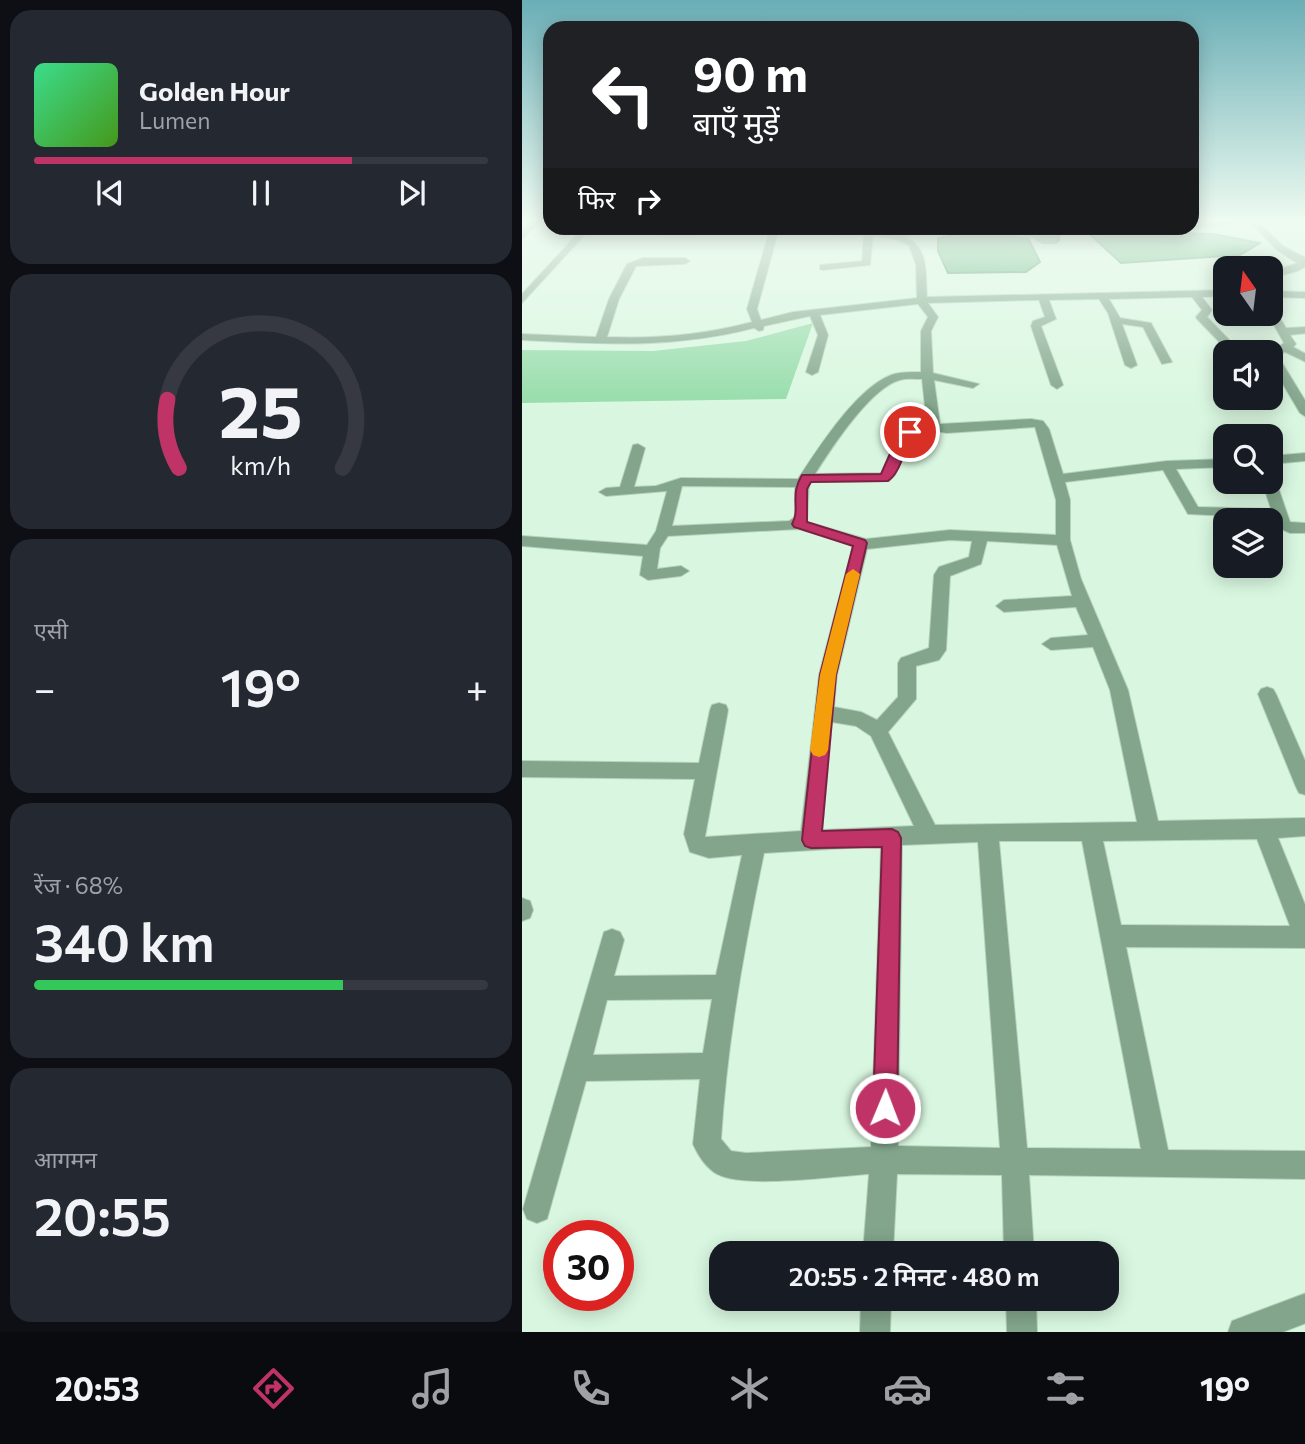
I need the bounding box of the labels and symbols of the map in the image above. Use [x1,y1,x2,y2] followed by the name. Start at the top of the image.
[1213,256,1283,326] north arrow
[880,402,940,462] pin
[848,1071,922,1145] position arrow
[543,1220,634,1311] speed limit sign: 30

